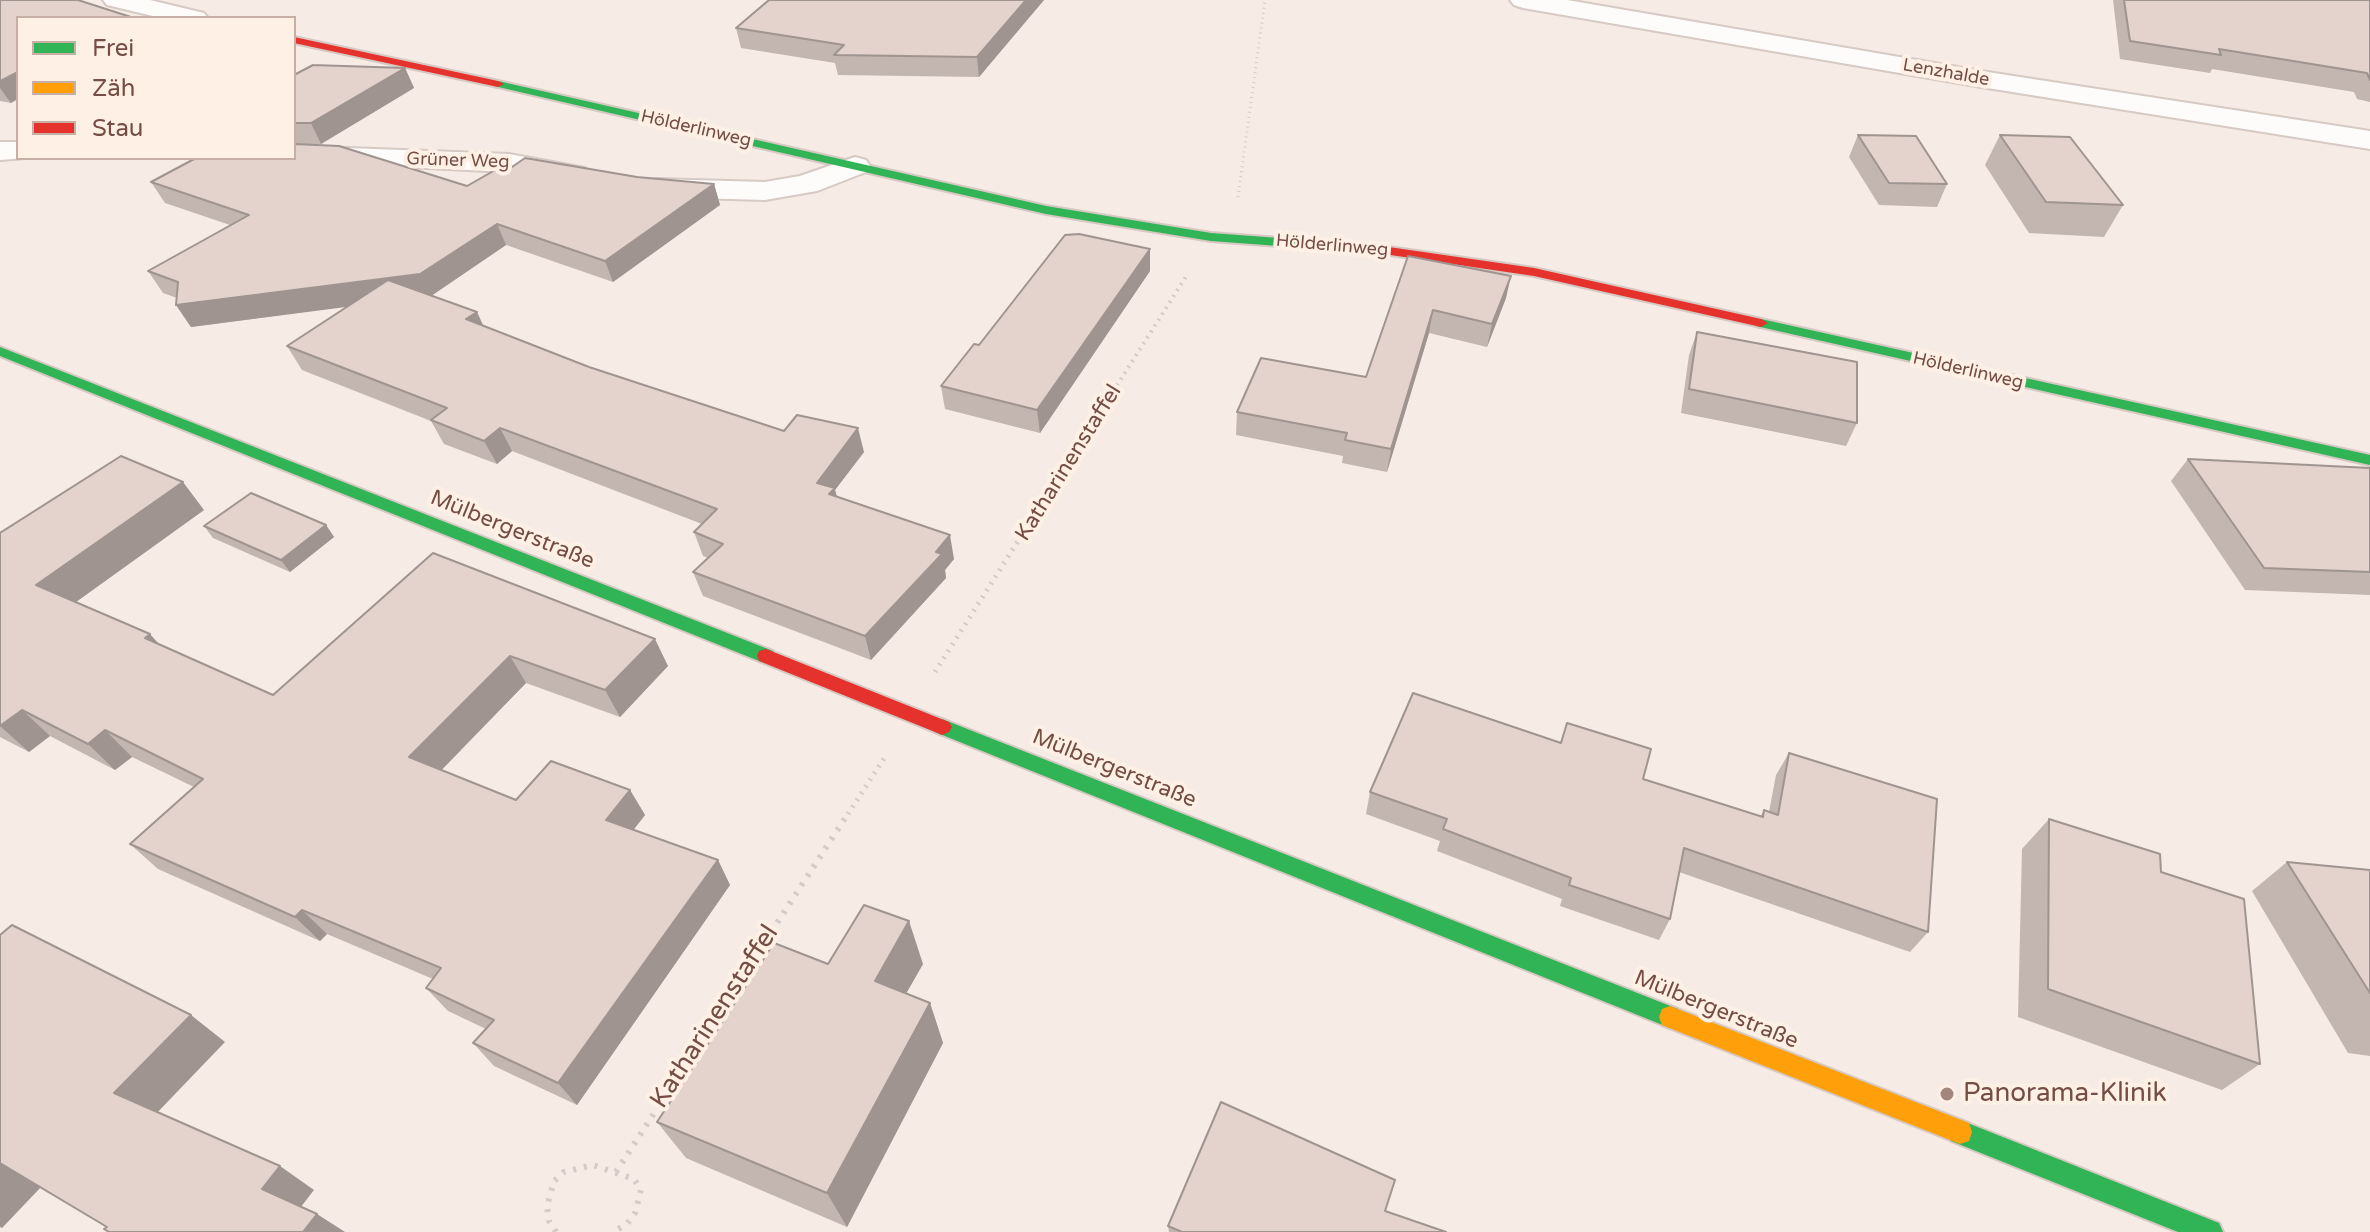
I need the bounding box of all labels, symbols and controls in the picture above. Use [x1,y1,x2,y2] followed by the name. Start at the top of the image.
[16,16,296,160] legend
[92,34,134,63] text: Frei
[1901,55,1991,91] street label: Lenzhalde
[92,74,135,103] text: Zäh
[639,106,753,152] street label: Hölderlinweg
[92,114,143,143] text: Stau
[406,148,510,174] street label: Grüner Weg
[1275,230,1389,262] street label: Hölderlinweg
[1911,348,2025,394] street label: Hölderlinweg
[1010,380,1128,546] street label: Katharinenstaffel
[426,485,598,575] street label: Mülbergerstraße
[1028,724,1200,814] street label: Mülbergerstraße
[644,920,786,1114] street label: Katharinenstaffel
[1630,965,1802,1055] street label: Mülbergerstraße
[1963,1078,2167,1110] place label: Panorama-Klinik
[1938,1085,1956,1103] marker: Panorama-Klinik

